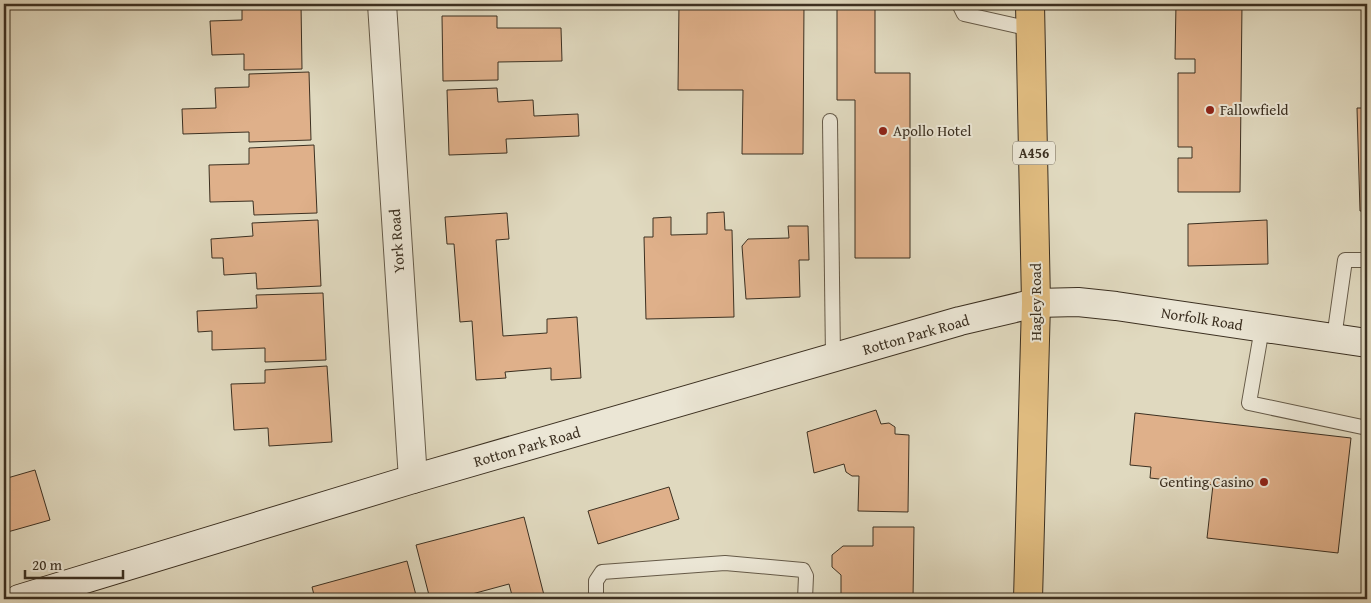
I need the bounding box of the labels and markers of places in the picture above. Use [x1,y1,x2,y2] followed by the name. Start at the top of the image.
[1220,99,1289,120] place label: Fallowfield
[1204,104,1216,116] marker: Fallowfield
[893,120,971,141] place label: Apollo Hotel
[877,125,889,137] marker: Apollo Hotel
[1160,471,1254,492] place label: Genting Casino
[1258,476,1270,488] marker: Genting Casino

